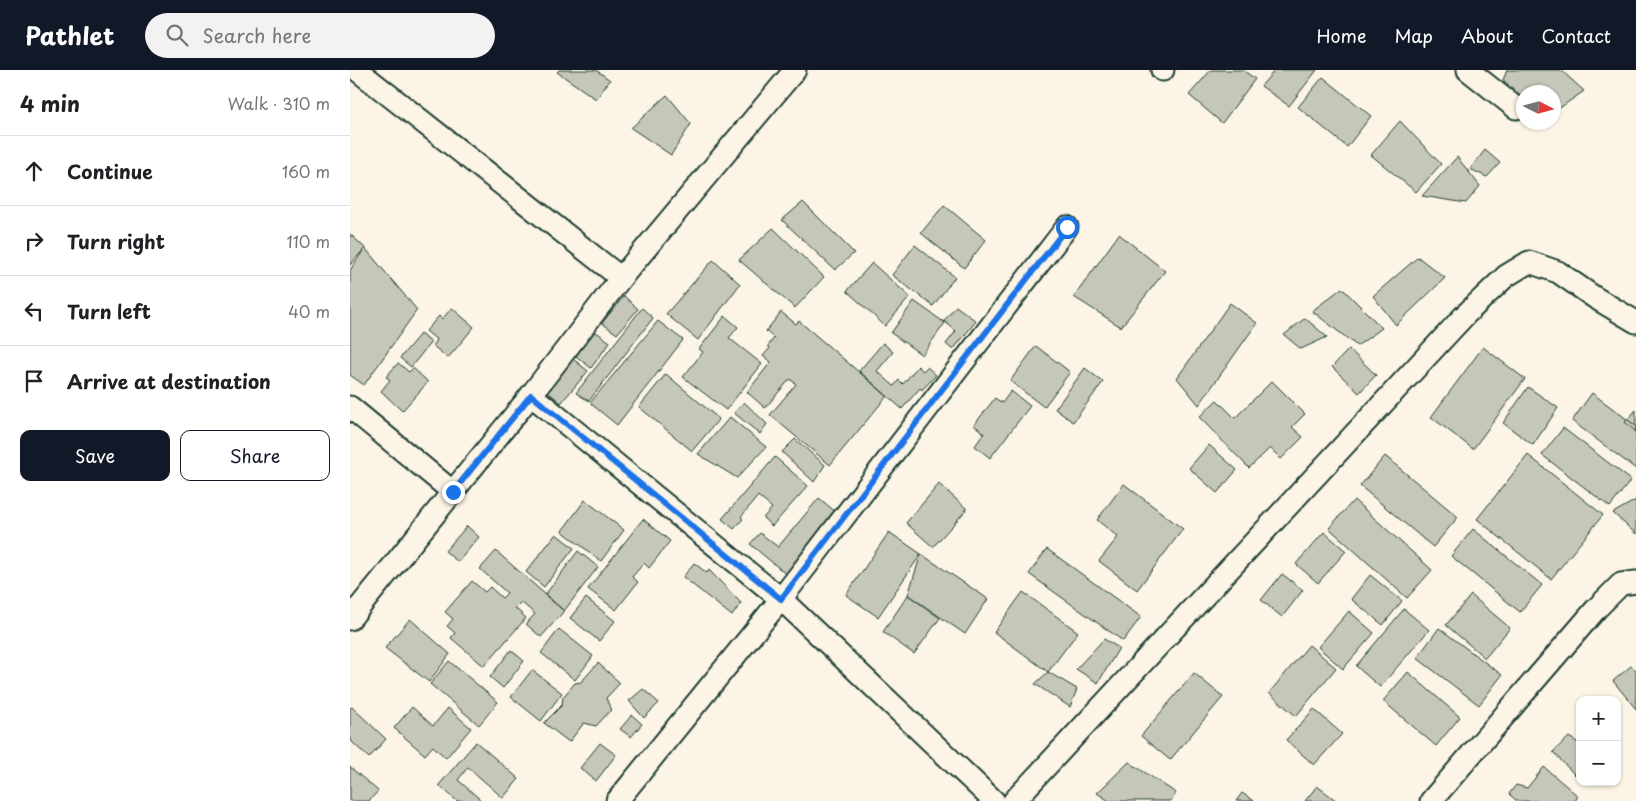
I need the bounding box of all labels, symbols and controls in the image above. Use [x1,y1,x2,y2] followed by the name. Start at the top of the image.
[145,13,495,58] search box
[25,17,115,53] text: Pathlet
[163,21,191,49] icon: search
[203,21,311,49] text: Search here
[1316,22,1366,49] text: Home
[1394,22,1433,49] text: Map
[1461,22,1513,49] text: About
[1541,22,1611,49] text: Contact
[1516,85,1561,130] north arrow
[20,87,80,119] text: 4 min
[228,91,330,115] text: Walk · 310 m
[20,157,48,185] icon: ahead
[67,157,153,185] text: Continue
[282,159,330,183] text: 160 m
[1056,216,1079,239] route start
[20,227,48,255] icon: right
[67,227,165,255] text: Turn right
[287,229,330,253] text: 110 m
[20,297,48,325] icon: left
[67,297,151,325] text: Turn left
[288,299,330,323] text: 40 m
[20,367,48,395] icon: arrive
[67,367,271,395] text: Arrive at destination
[20,430,170,481] button: Save
[180,430,330,481] button: Share
[442,481,465,504] route end
[1576,696,1621,786] map controls
[1576,696,1621,741] button: +
[1576,741,1621,786] button: −

